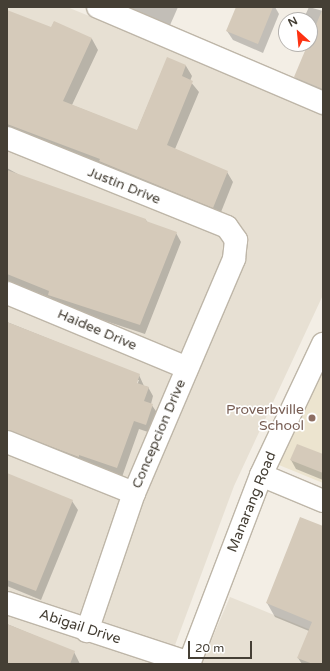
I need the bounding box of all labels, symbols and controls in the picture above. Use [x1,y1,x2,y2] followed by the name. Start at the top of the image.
[278,12,318,52] north arrow
[286,14,300,30] text: N
[85,164,163,208] street label: Justin Drive
[55,306,139,354] street label: Haidee Drive
[128,377,190,491] street label: Concepcion Drive
[226,402,304,434] place label: Proverbville School
[307,413,317,423] marker: Proverbville School
[224,449,280,555] street label: Manarang Road
[37,606,123,648] street label: Abigail Drive
[190,633,254,659] scale bar
[195,641,224,655] text: 20 m

